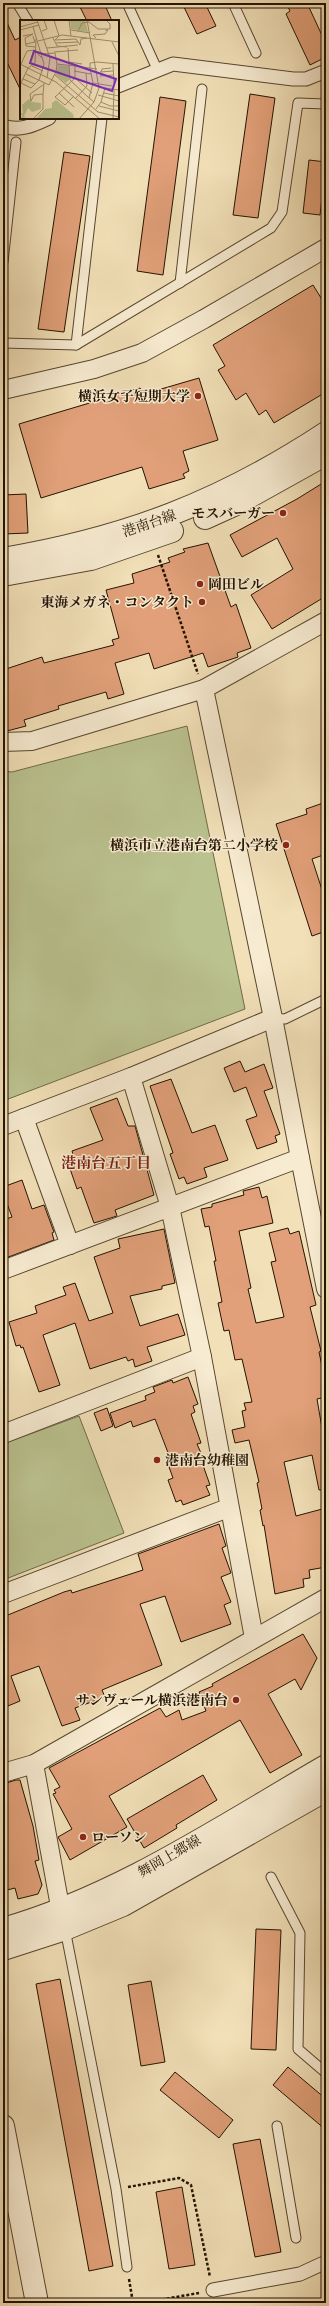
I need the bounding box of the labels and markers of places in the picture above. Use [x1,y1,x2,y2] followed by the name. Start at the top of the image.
[78,388,190,404] place label: 横浜女子短期大学
[193,391,203,401] marker: 横浜女子短期大学
[191,506,275,521] place label: モスバーガー
[278,508,288,518] marker: モスバーガー
[208,577,264,592] place label: 岡田ビル
[195,579,205,589] marker: 岡田ビル
[41,594,194,610] place label: 東海メガネ・コンタクト
[197,597,207,607] marker: 東海メガネ・コンタクト
[110,837,278,853] place label: 横浜市立港南台第二小学校
[281,840,291,850] marker: 横浜市立港南台第二小学校
[165,1452,249,1468] place label: 港南台幼稚園
[152,1455,162,1465] marker: 港南台幼稚園
[76,1692,228,1708] place label: サンヴェール横浜港南台
[231,1695,241,1705] marker: サンヴェール横浜港南台
[91,1831,146,1845] place label: ローソン
[78,1832,88,1842] marker: ローソン

